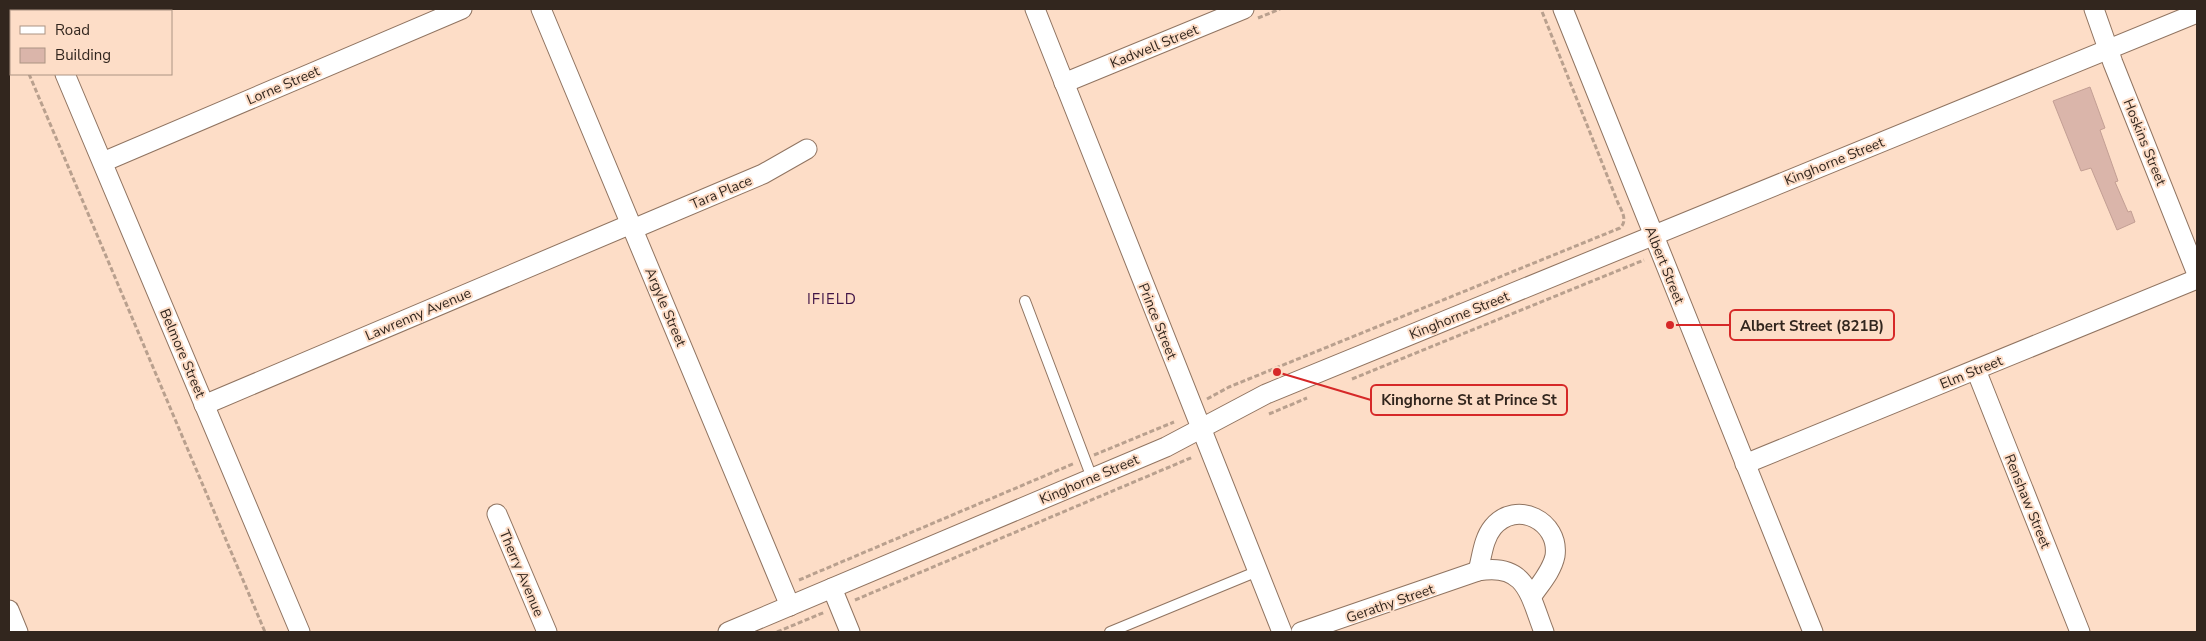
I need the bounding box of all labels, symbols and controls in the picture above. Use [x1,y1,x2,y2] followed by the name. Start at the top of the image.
[10,10,172,75] legend
[55,20,90,40] text: Road
[1107,20,1201,73] street label: Kadwell Street
[55,45,111,65] text: Building
[244,62,323,109] street label: Lorne Street
[2119,96,2171,188] street label: Hoskins Street
[1781,133,1887,190] street label: Kinghorne Street
[688,171,755,214] street label: Tara Place
[1640,224,1689,307] street label: Albert Street
[640,265,691,350] street label: Argyle Street
[1134,280,1181,362] street label: Prince Street
[362,284,474,345] street label: Lawrenny Avenue
[1406,287,1512,344] street label: Kinghorne Street
[807,289,857,309] district label: IFIELD
[155,306,210,401] street label: Belmore Street
[1730,310,1894,340] callout: Albert Street (821B)
[1740,316,1884,336] text: Albert Street (821B)
[1937,351,2005,394] street label: Elm Street
[1371,385,1567,415] callout: Kinghorne St at Prince St
[1381,390,1557,410] text: Kinghorne St at Prince St
[1037,450,1142,509] street label: Kinghorne Street
[2000,451,2055,551] street label: Renshaw Street
[495,527,548,620] street label: Therry Avenue
[1344,580,1437,627] street label: Gerathy Street

